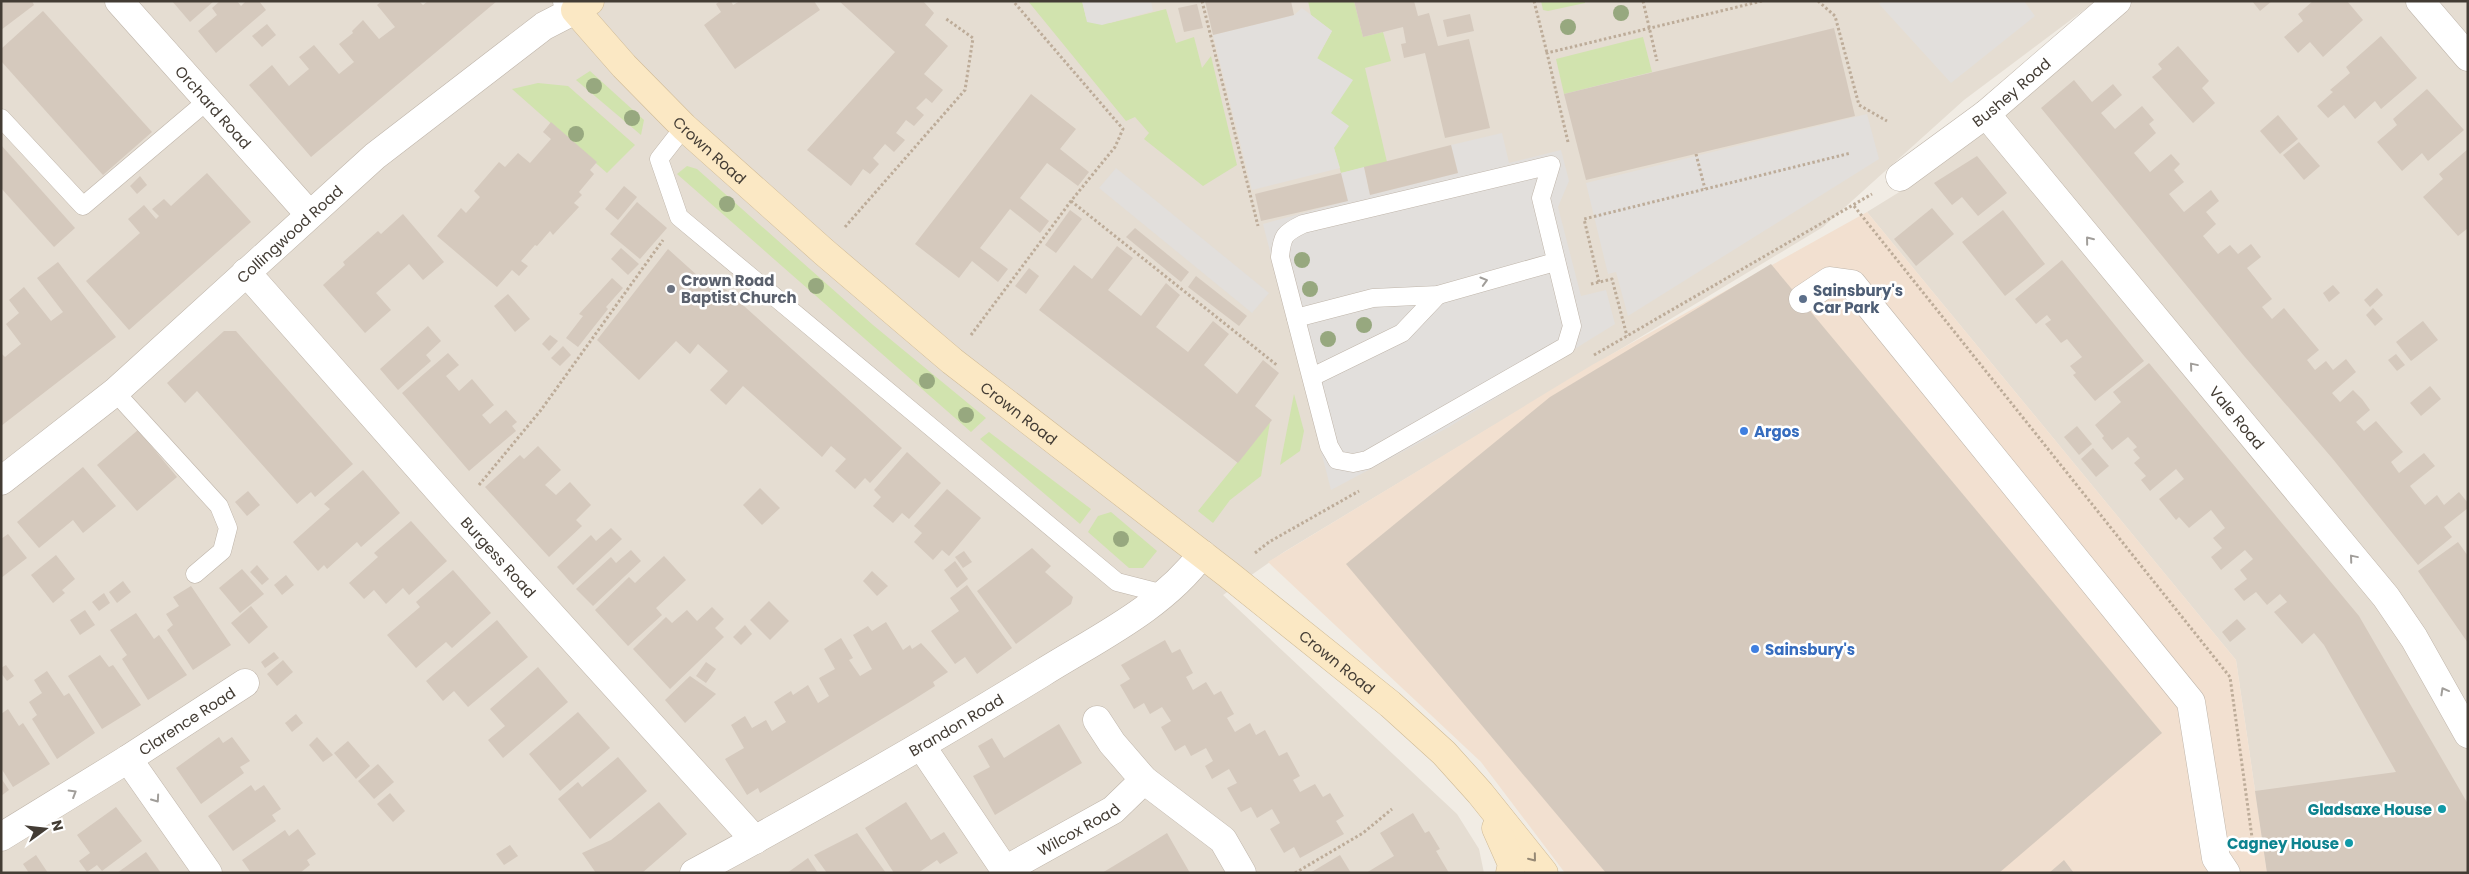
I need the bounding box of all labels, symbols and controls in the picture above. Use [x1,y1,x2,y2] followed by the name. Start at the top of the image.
[1968,53,2055,131] street label: Bushey Road
[171,61,256,153] street label: Orchard Road
[669,112,751,188] street label: Crown Road
[232,180,347,288] street label: Collingwood Road
[2087,237,2095,246] one-way arrow
[681,270,797,308] place label: Crown Road Baptist Church
[1480,277,1488,287] one-way arrow
[1813,280,1903,318] place label: Sainsbury's Car Park
[665,283,677,295] marker: Crown Road Baptist Church
[1797,293,1809,305] marker: Sainsbury's Car Park
[2189,362,2198,371] one-way arrow
[976,376,1062,449] street label: Crown Road
[2205,381,2270,454] street label: Vale Road
[1754,421,1800,442] place label: Argos
[1738,425,1750,437] marker: Argos
[457,512,541,602] street label: Burgess Road
[2349,554,2358,563] one-way arrow
[1295,625,1380,699] street label: Crown Road
[1765,639,1855,660] place label: Sainsbury's
[1749,643,1761,655] marker: Sainsbury's
[134,682,239,760] street label: Clarence Road
[905,688,1007,761] street label: Brandon Road
[2440,688,2450,697] one-way arrow
[67,790,76,799] one-way arrow
[150,793,159,803] one-way arrow
[1034,798,1125,860] street label: Wilcox Road
[2308,799,2432,820] place label: Gladsaxe House
[2436,803,2448,815] marker: Gladsaxe House
[20,804,70,854] north arrow
[47,818,69,833] text: N
[2227,833,2339,854] place label: Cagney House
[2343,837,2355,849] marker: Cagney House
[1527,853,1536,862] one-way arrow

